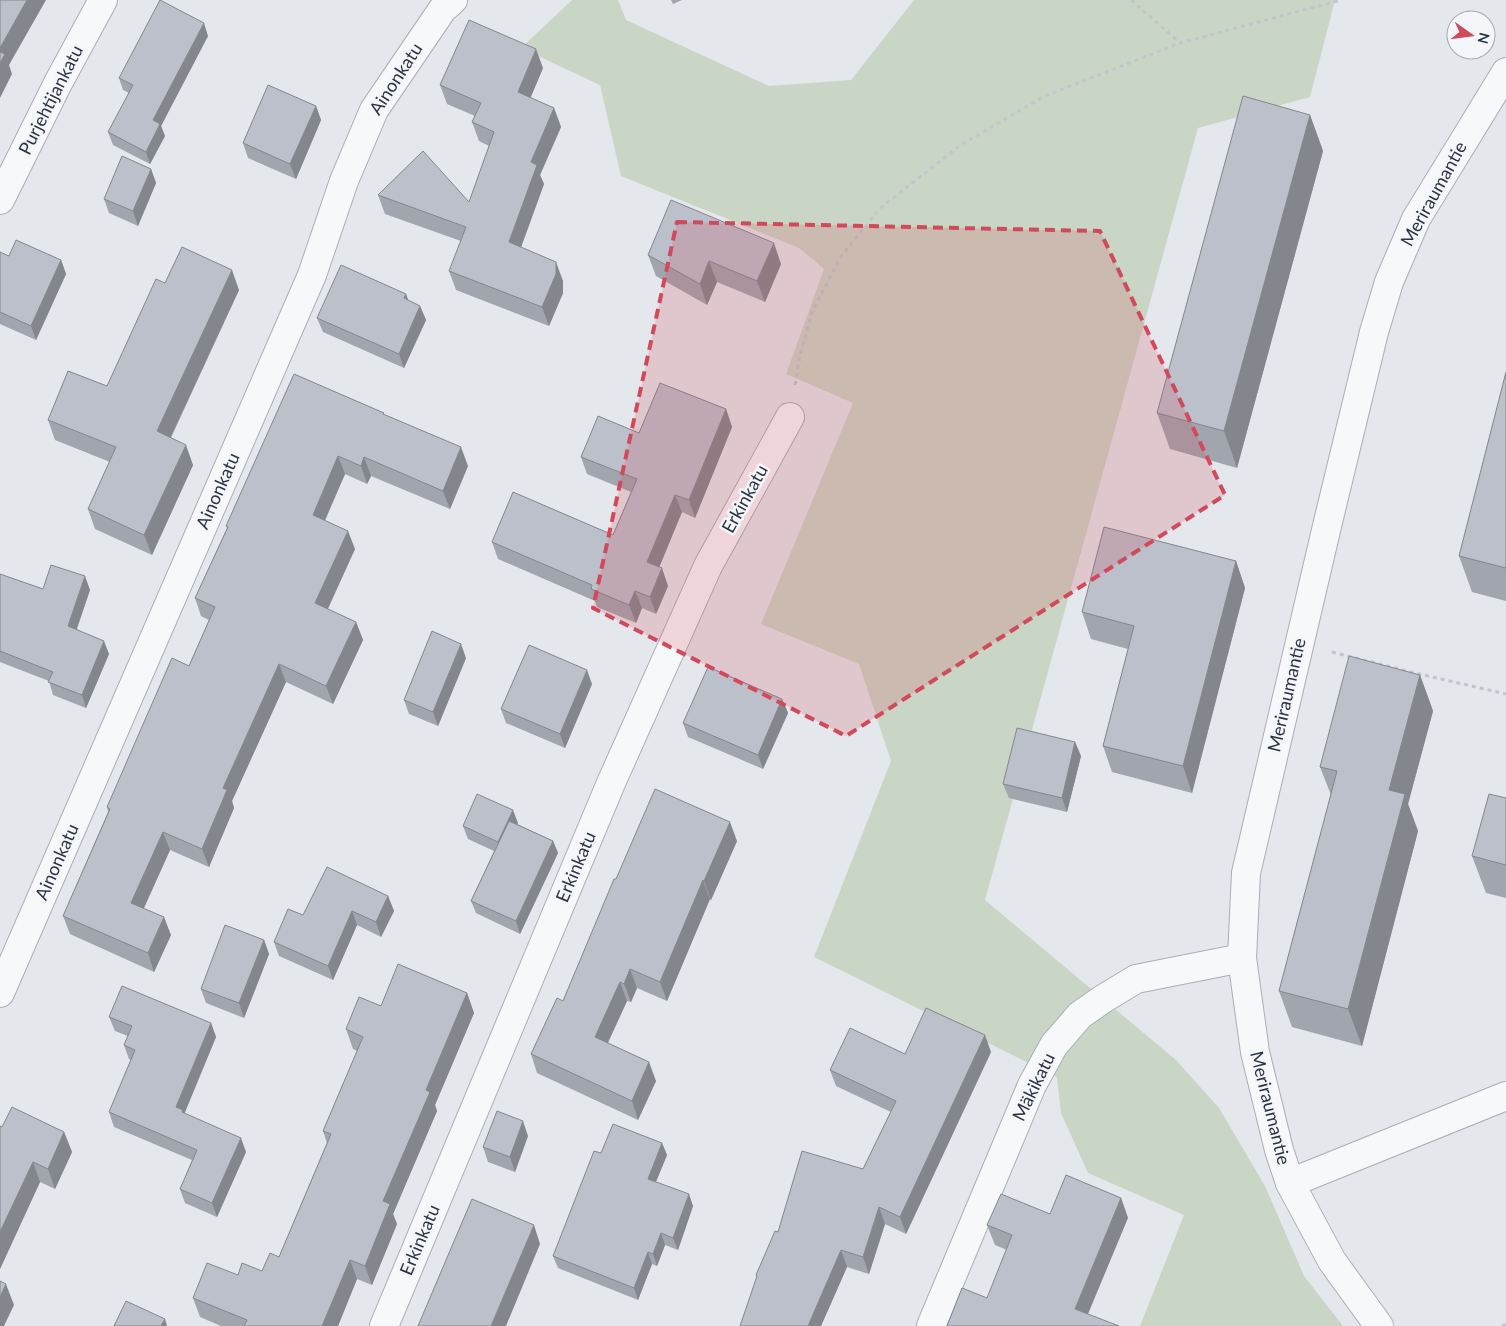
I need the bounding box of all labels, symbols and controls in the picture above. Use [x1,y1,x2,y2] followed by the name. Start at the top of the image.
[1446,10,1496,60] north arrow
[1475,31,1494,46] text: N
[364,38,427,119] street label: Ainonkatu
[13,41,87,158] street label: Purjehtijankatu
[1395,137,1471,250] street label: Meriraumantie
[191,449,244,532] street label: Ainonkatu
[716,461,772,537] street label: Erkinkatu
[1262,636,1310,754] street label: Meriraumantie
[30,820,83,903] street label: Ainonkatu
[550,828,600,905] street label: Erkinkatu
[1007,1049,1059,1124] street label: Mäkikatu
[1246,1049,1296,1167] street label: Meriraumantie
[394,1201,444,1278] street label: Erkinkatu

